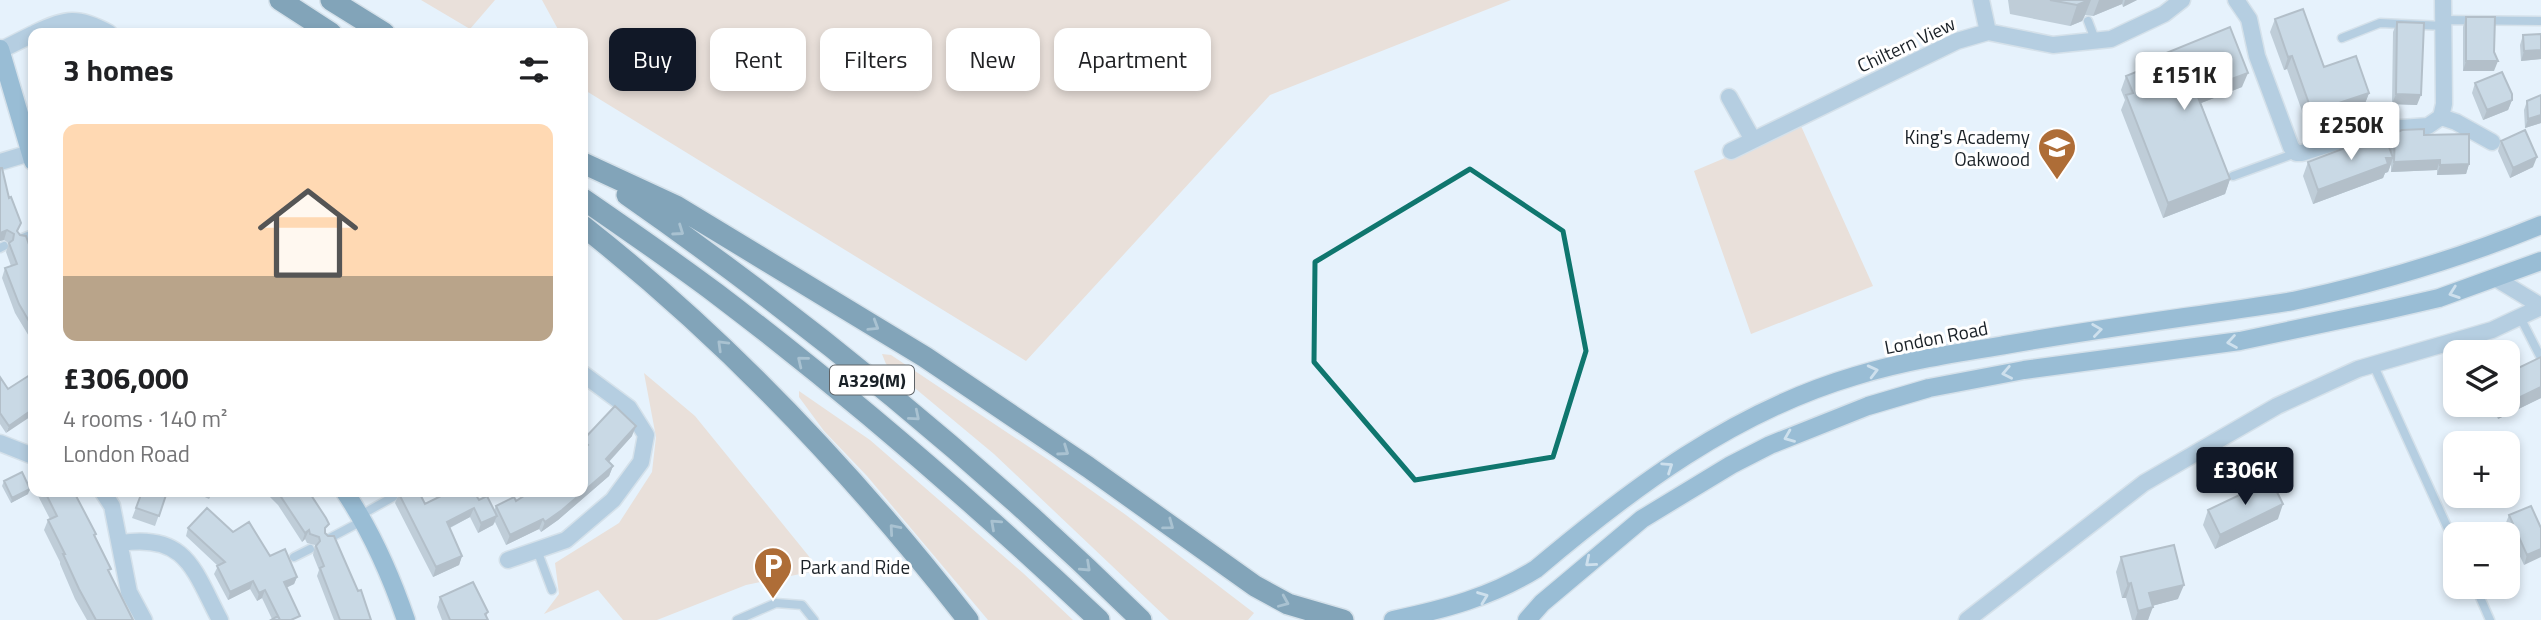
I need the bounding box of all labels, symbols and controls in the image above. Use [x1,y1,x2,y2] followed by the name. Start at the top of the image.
[1852,9,1960,79] street label: Chiltern View
[609,28,696,91] chip: Buy
[710,28,806,91] chip: Rent
[820,28,932,91] chip: Filters
[946,28,1040,91] chip: New
[1054,28,1211,91] chip: Apartment
[63,47,174,93] text: 3 homes
[515,51,553,89] icon: filters
[2135,52,2233,112] pin: £151K
[2151,57,2217,92] text: £151K
[2302,102,2400,162] pin: £250K
[2318,107,2384,142] text: £250K
[1905,122,2030,173] place label: King's Academy Oakwood
[2036,126,2078,181] school or university icon: King's Academy Oakwood
[245,170,371,296] icon: home
[671,223,684,235] one-way arrow
[2448,285,2461,299] one-way arrow
[1882,313,1990,361] street label: London Road
[867,317,880,330] one-way arrow
[2091,323,2103,338] one-way arrow
[2226,334,2238,349] one-way arrow
[2443,340,2520,599] map controls
[2443,340,2520,417] button: layers
[717,341,730,354] one-way arrow
[63,355,189,401] text: £306,000
[798,357,811,369] one-way arrow
[1867,365,1879,379] one-way arrow
[2001,365,2013,380] one-way arrow
[830,366,914,394] road number: A329(M)
[63,401,227,436] text: 4 rooms · 140 m²
[907,408,920,420] one-way arrow
[1784,428,1796,442] one-way arrow
[2443,431,2520,508] button: +
[63,436,190,471] text: London Road
[1057,443,1070,456] one-way arrow
[2196,448,2294,507] pin: £306K
[2212,452,2278,487] text: £306K
[1660,462,1673,475] one-way arrow
[1161,517,1174,530] one-way arrow
[990,520,1003,532] one-way arrow
[2443,522,2520,599] button: −
[890,524,902,537] one-way arrow
[752,545,794,600] parking icon: Park and Ride
[800,552,910,581] place label: Park and Ride
[1585,554,1598,566] one-way arrow
[1077,559,1090,572] one-way arrow
[1476,591,1488,605] one-way arrow
[1277,594,1290,608] one-way arrow

